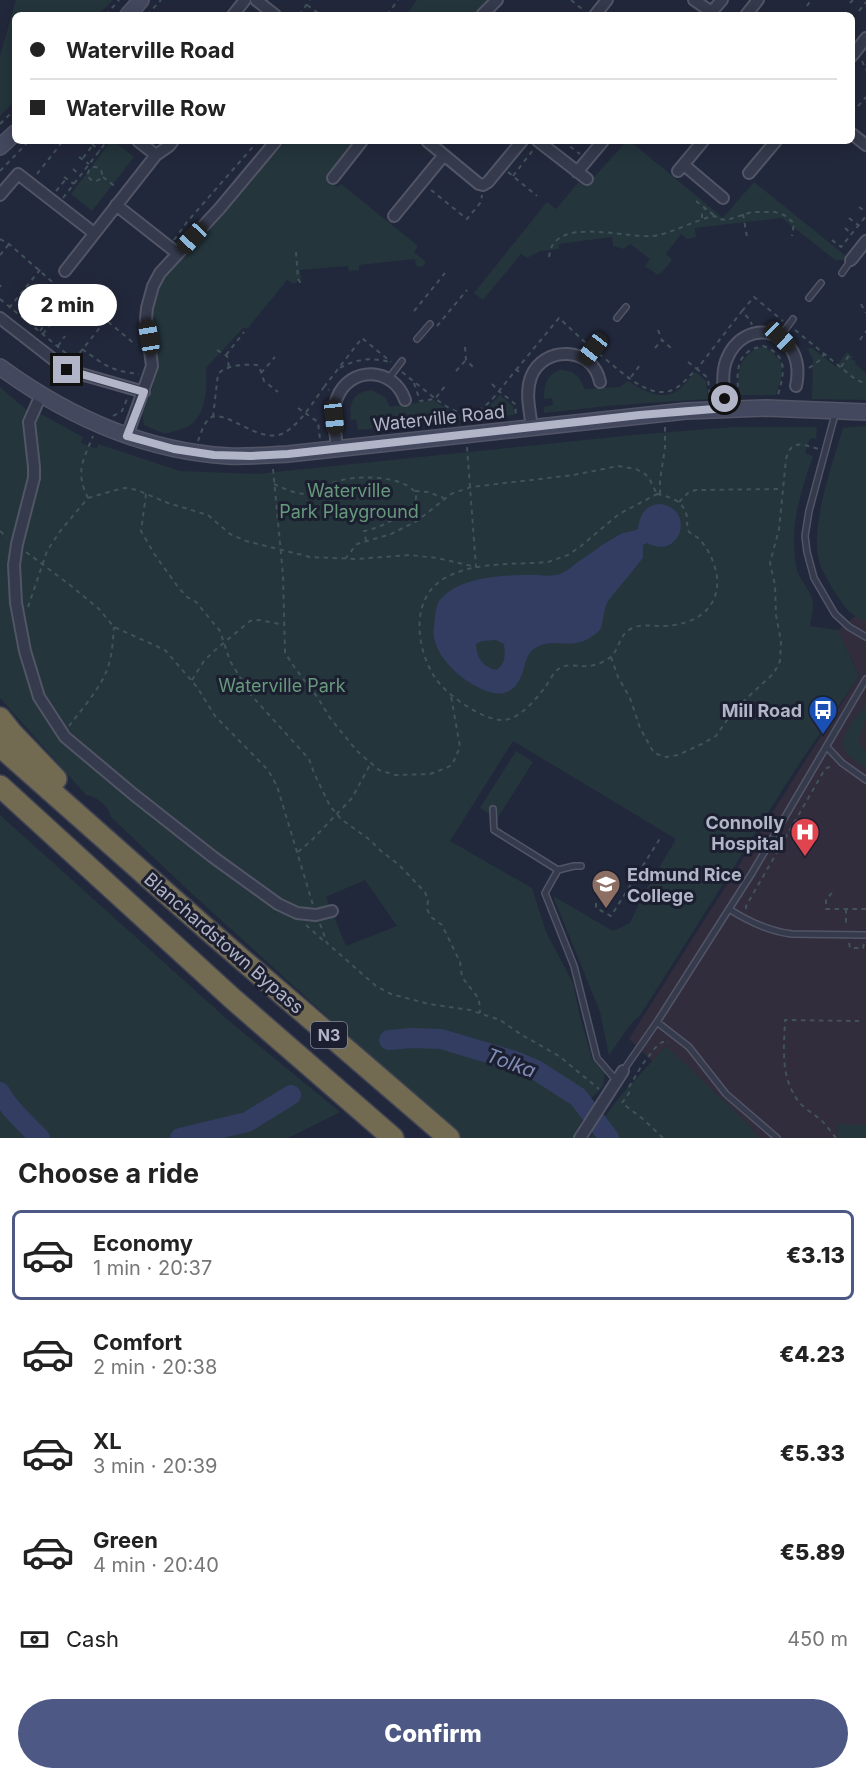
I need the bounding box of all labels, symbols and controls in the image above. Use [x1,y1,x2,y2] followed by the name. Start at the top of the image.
[66,37,235,63] text: Waterville Road
[66,95,226,121] text: Waterville Row
[173,219,211,257] car
[17,283,116,325] callout: 2 min
[40,293,95,317] text: 2 min
[137,318,161,356] car
[761,318,799,356] car
[575,329,611,369] car
[53,356,80,383] route end
[711,385,738,412] route start
[323,398,345,436] car
[372,401,506,435] street label: Waterville Road
[279,480,419,522] park label: Waterville Park Playground
[218,675,346,696] park label: Waterville Park
[807,694,839,736] bus stop icon: Mill Road
[722,700,802,721] place label: Mill Road
[705,812,784,854] place label: Connolly Hospital
[789,816,821,858] hospital icon: Connolly Hospital
[627,864,742,906] place label: Edmund Rice College
[140,868,308,1018] street label: Blanchardstown Bypass
[590,868,622,910] school or university icon: Edmund Rice College
[311,1022,347,1048] road number: N3
[483,1043,539,1083] water label: Tolka
[18,1157,199,1190] text: Choose a ride
[21,1228,75,1282] icon: car
[93,1230,193,1256] text: Economy
[786,1242,845,1268] text: €3.13
[93,1256,212,1280] text: 1 min · 20:37
[21,1327,75,1381] icon: car
[93,1329,182,1355] text: Comfort
[779,1341,845,1367] text: €4.23
[93,1355,217,1379] text: 2 min · 20:38
[21,1426,75,1480] icon: car
[93,1428,122,1454] text: XL
[780,1440,845,1466] text: €5.33
[93,1454,218,1478] text: 3 min · 20:39
[21,1525,75,1579] icon: car
[93,1527,158,1553] text: Green
[780,1539,845,1565] text: €5.89
[93,1553,219,1577] text: 4 min · 20:40
[18,1623,51,1656] icon: cash
[66,1626,119,1652] text: Cash
[787,1627,848,1651] text: 450 m
[18,1699,848,1768] button: Confirm

